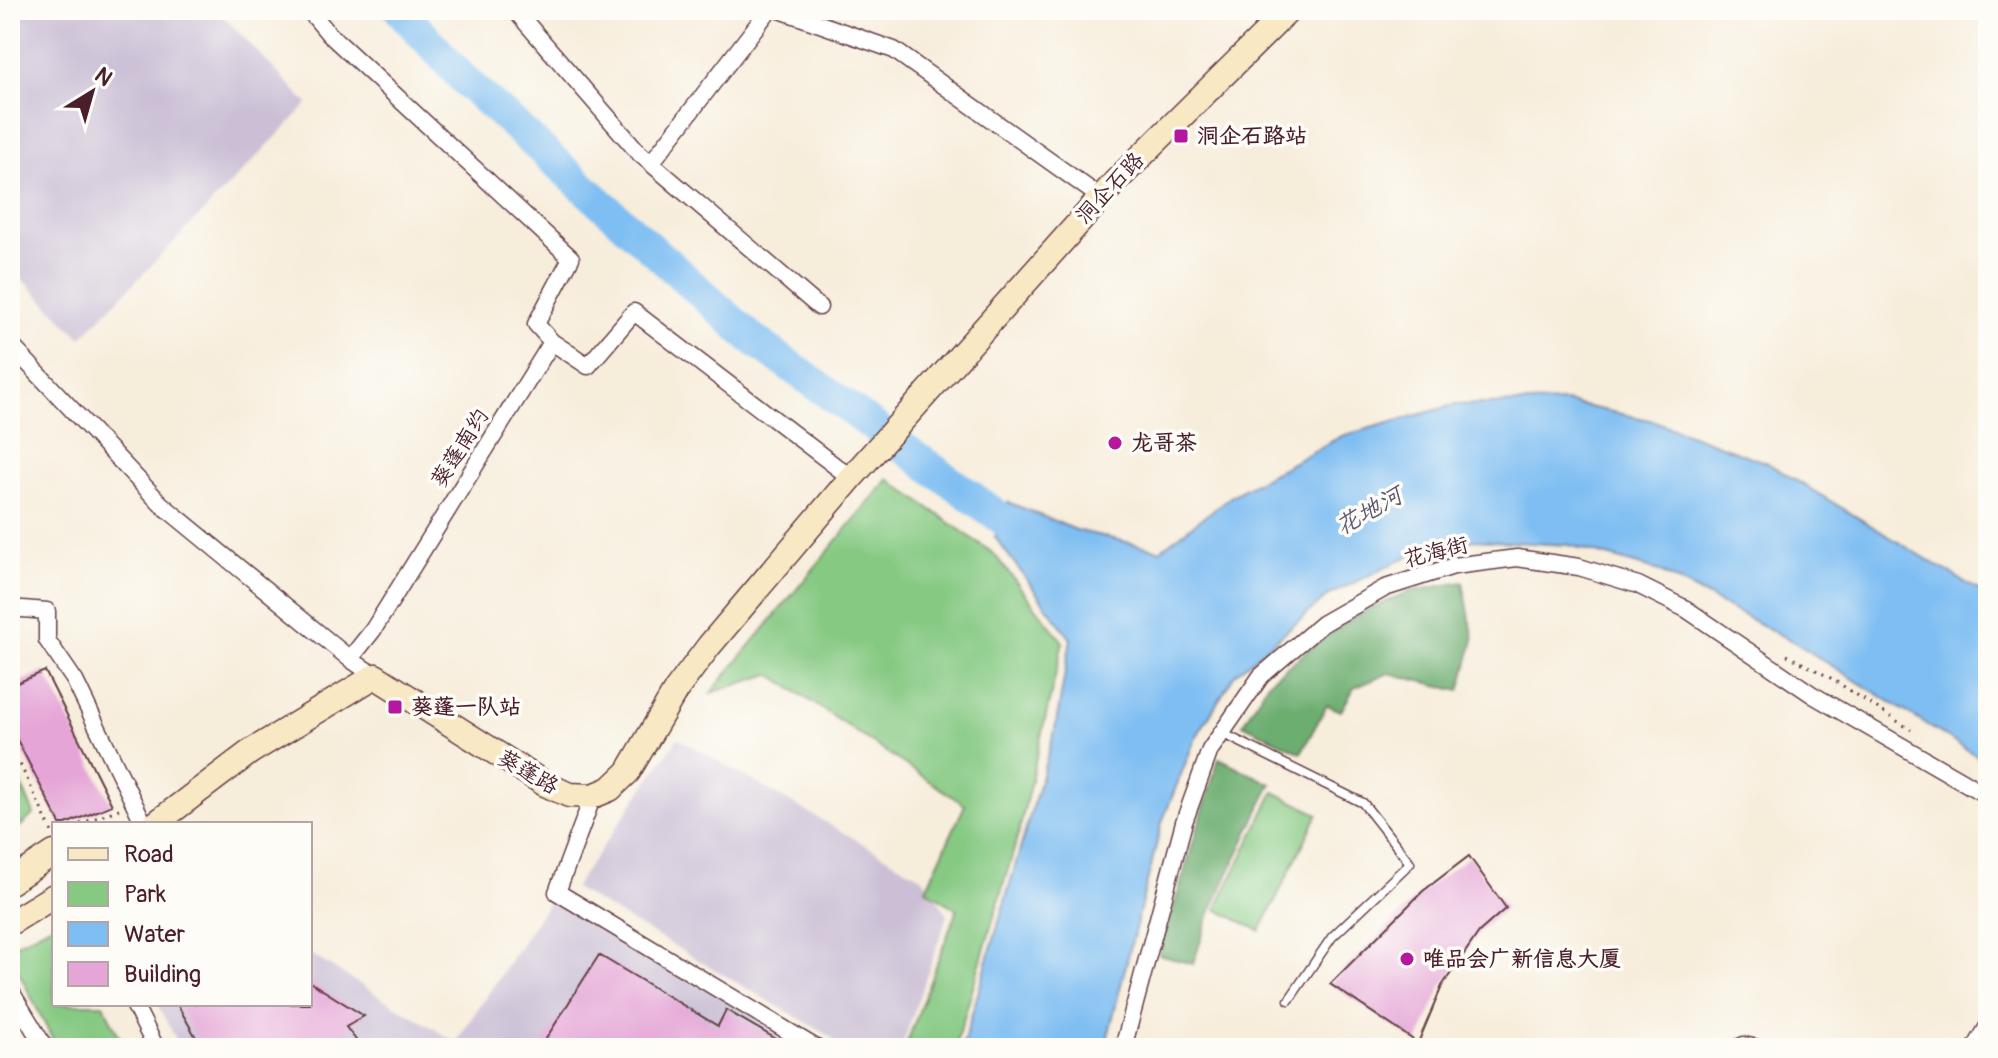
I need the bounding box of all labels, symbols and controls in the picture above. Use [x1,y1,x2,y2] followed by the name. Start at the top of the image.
[52,52,132,132] north arrow
[89,61,118,93] text: N
[1197,122,1307,150] place label: 洞企石路站
[1172,127,1190,145] marker: 洞企石路站
[1070,146,1150,230] street label: 洞企石路
[425,403,495,493] street label: 葵蓬南约
[1131,429,1197,457] place label: 龙哥茶
[1106,434,1124,452] marker: 龙哥茶
[1330,479,1411,541] water label: 花地河
[1401,530,1471,574] street label: 花海街
[411,693,521,721] place label: 葵蓬一队站
[386,698,404,716] marker: 葵蓬一队站
[492,743,564,801] street label: 葵蓬路
[52,822,312,1006] legend
[124,840,174,869] text: Road
[124,880,166,909] text: Park
[124,920,185,949] text: Water
[1423,945,1621,973] place label: 唯品会广新信息大厦
[1398,950,1416,968] marker: 唯品会广新信息大厦
[124,960,201,989] text: Building

